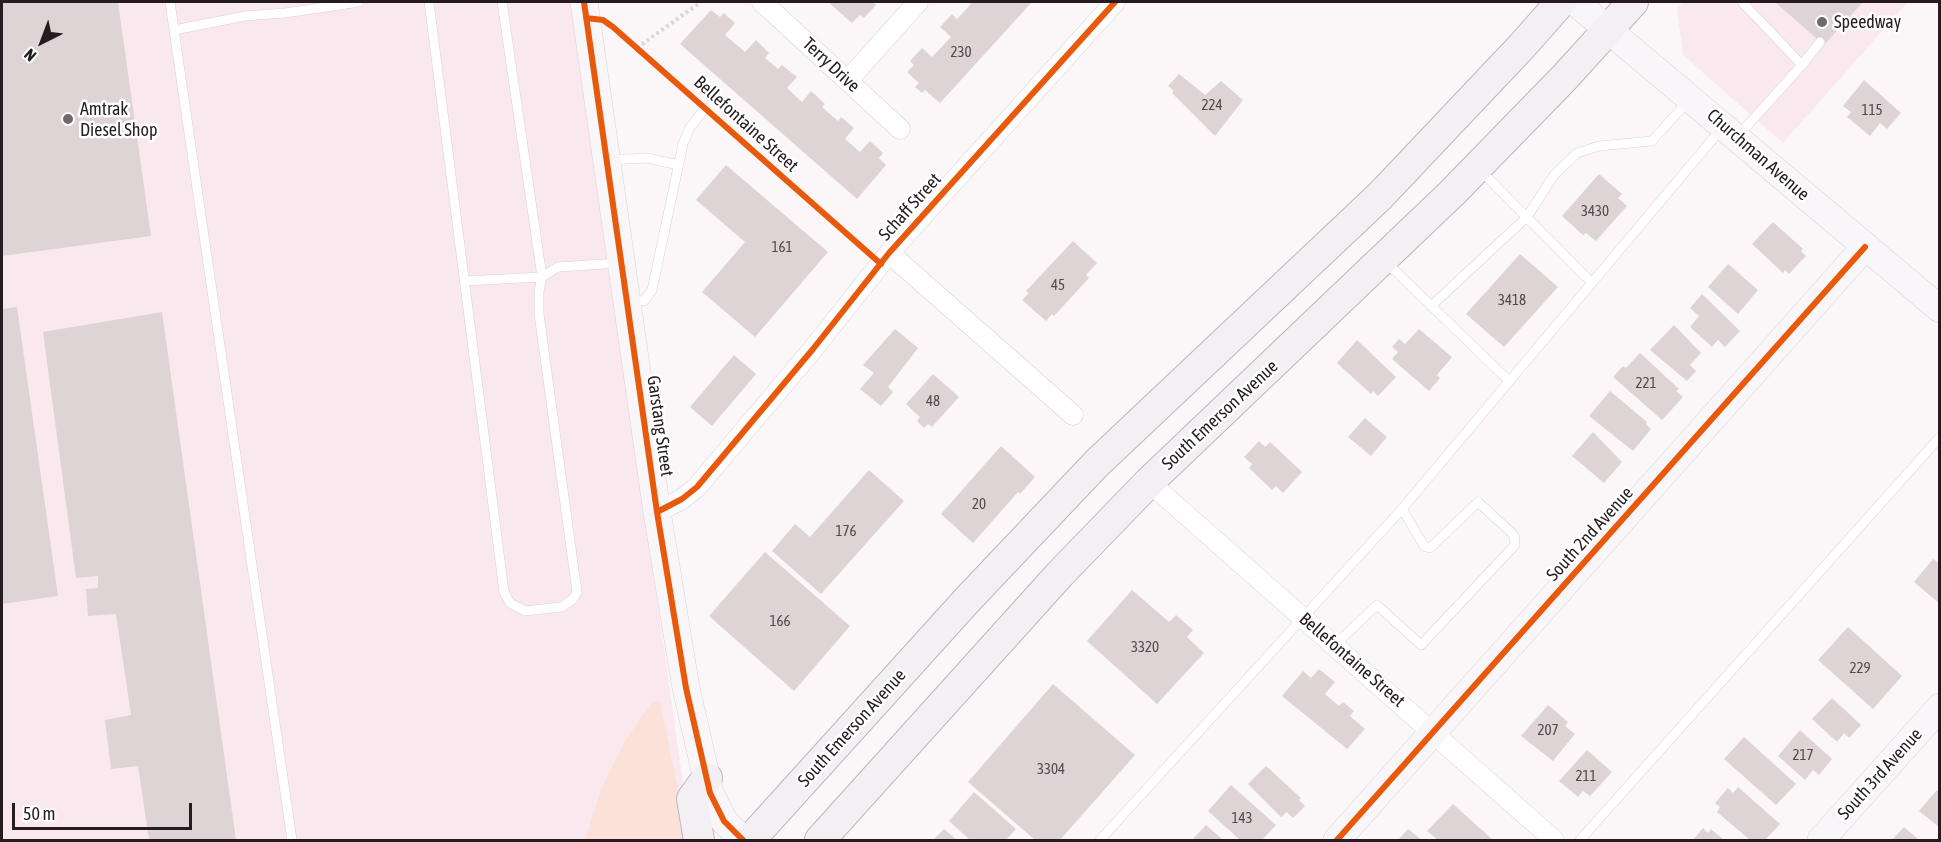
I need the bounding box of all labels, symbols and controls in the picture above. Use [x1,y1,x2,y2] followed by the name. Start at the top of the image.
[1834,11,1901,33] place label: Speedway
[12,12,72,72] north arrow
[1815,15,1829,29] marker: Speedway
[798,33,864,97] street label: Terry Drive
[950,43,972,61] house number: 230
[20,46,39,65] text: N
[689,71,803,177] street label: Bellefontaine Street
[1201,96,1223,114] house number: 224
[80,98,157,140] place label: Amtrak Diesel Shop
[1861,101,1883,119] house number: 115
[1702,105,1814,205] street label: Churchman Avenue
[61,112,75,126] marker: Amtrak Diesel Shop
[874,169,946,245] street label: Schaff Street
[1581,202,1609,220] house number: 3430
[771,238,793,256] house number: 161
[1051,276,1065,294] house number: 45
[1498,291,1526,309] house number: 3418
[1157,356,1283,474] street label: South Emerson Avenue
[642,374,678,478] street label: Garstang Street
[1635,374,1657,392] house number: 221
[926,392,940,410] house number: 48
[1542,483,1638,585] street label: South 2nd Avenue
[972,495,986,513] house number: 20
[835,522,857,540] house number: 176
[1295,608,1409,712] street label: Bellefontaine Street
[769,612,791,630] house number: 166
[1131,638,1159,656] house number: 3320
[1849,659,1871,677] house number: 229
[793,665,911,791] street label: South Emerson Avenue
[1537,721,1559,739] house number: 207
[1833,724,1927,824] street label: South 3rd Avenue
[1792,746,1814,764] house number: 217
[1037,760,1065,778] house number: 3304
[1575,767,1597,785] house number: 211
[15,791,195,829] scale bar
[23,803,55,824] text: 50 m
[1231,809,1253,827] house number: 143

